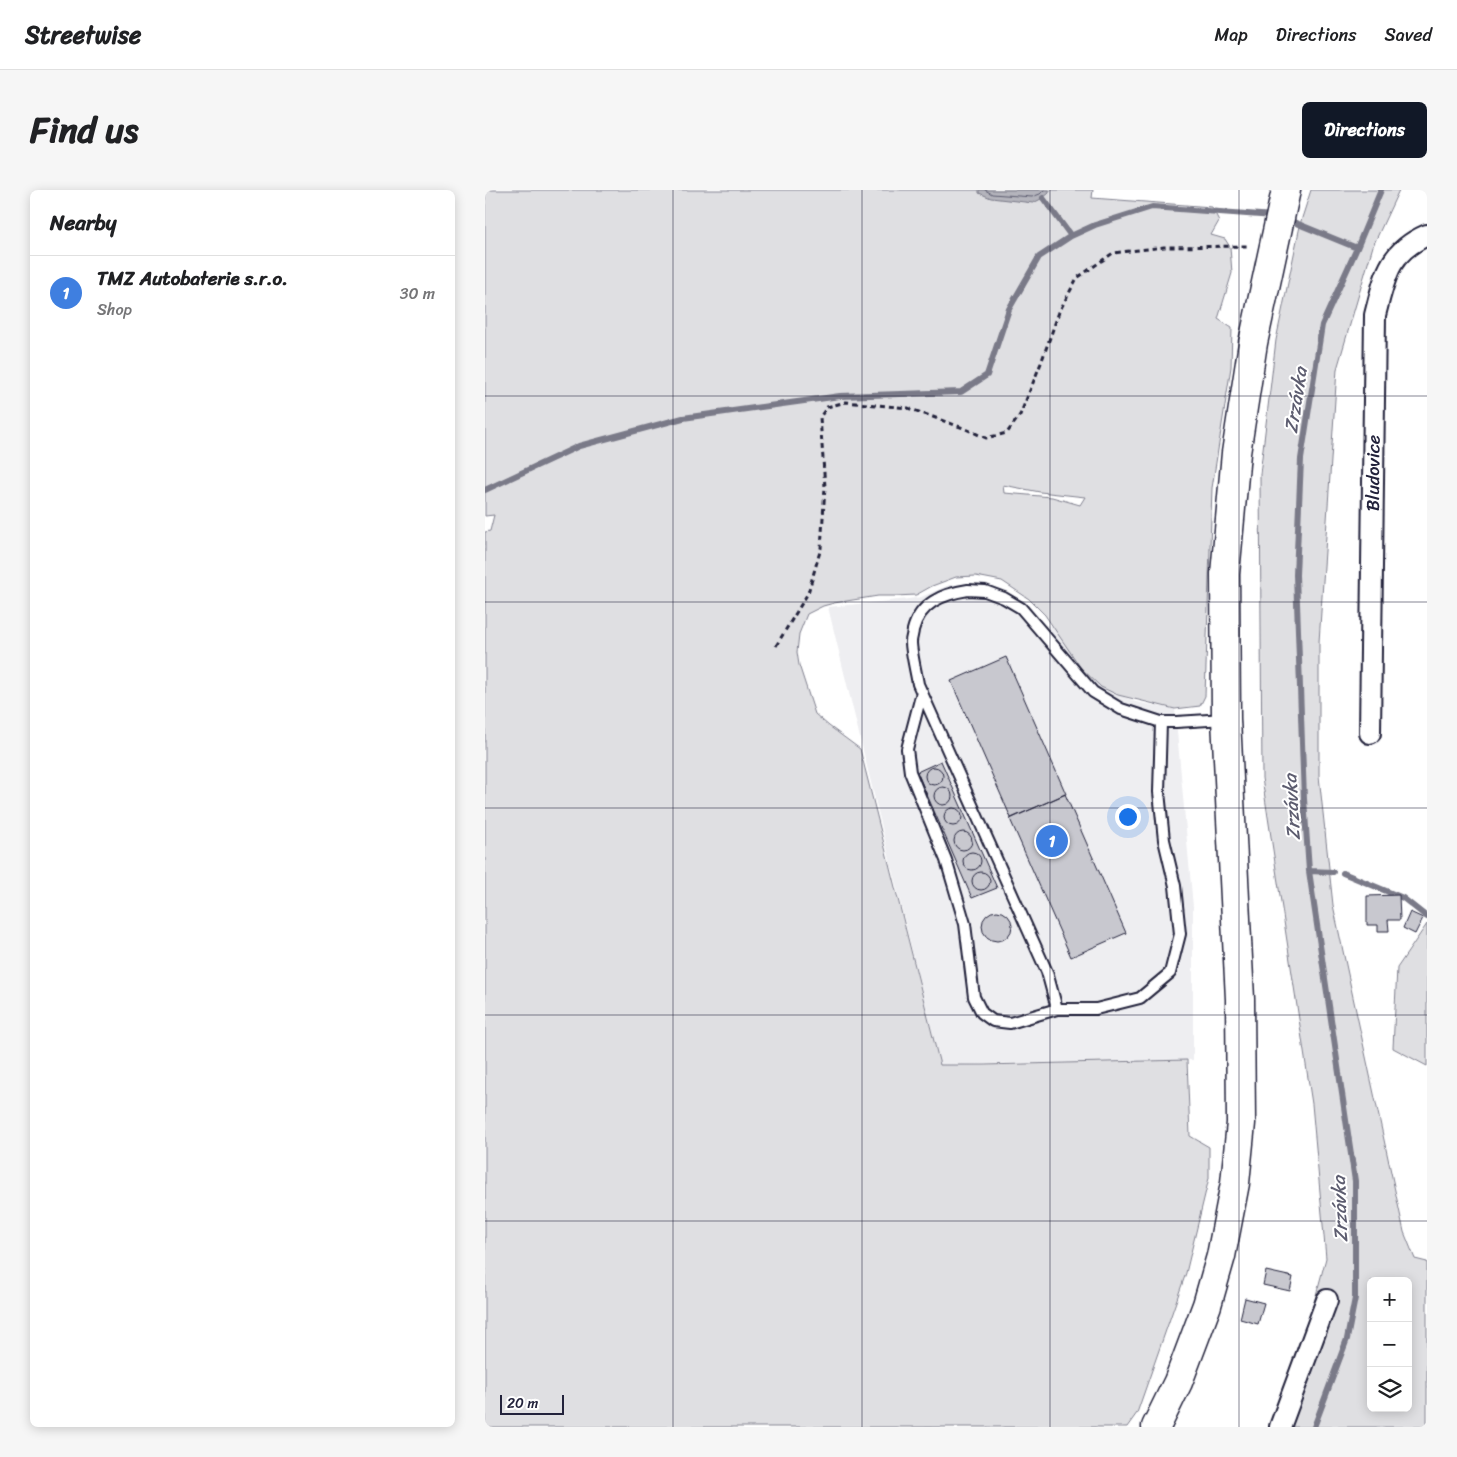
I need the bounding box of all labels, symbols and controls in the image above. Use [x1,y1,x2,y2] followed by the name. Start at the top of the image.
[25,14,141,56] text: Streetwise
[1215,19,1248,51] text: Map
[1276,19,1357,51] text: Directions
[1385,19,1432,51] text: Saved
[30,99,138,161] text: Find us
[1302,102,1427,158] button: Directions
[50,204,116,242] text: Nearby
[97,262,288,295] text: TMZ Autobaterie s.r.o.
[63,279,69,308] text: 1
[400,279,435,308] text: 30 m
[97,295,132,324] text: Shop
[1274,363,1317,435] water label: Zrzávka
[1357,435,1390,511] street label: Bludovice
[1273,772,1310,841] water label: Zrzávka
[1115,804,1141,830] your location
[1036,822,1068,860] pin: 1
[1322,1174,1357,1243] water label: Zrzávka
[1367,1277,1412,1412] map controls
[1367,1277,1412,1322] button: +
[1367,1322,1412,1367] button: −
[1367,1367,1412,1412] button: layers
[507,1391,538,1416] text: 20 m
[500,1392,564,1415] scale bar

